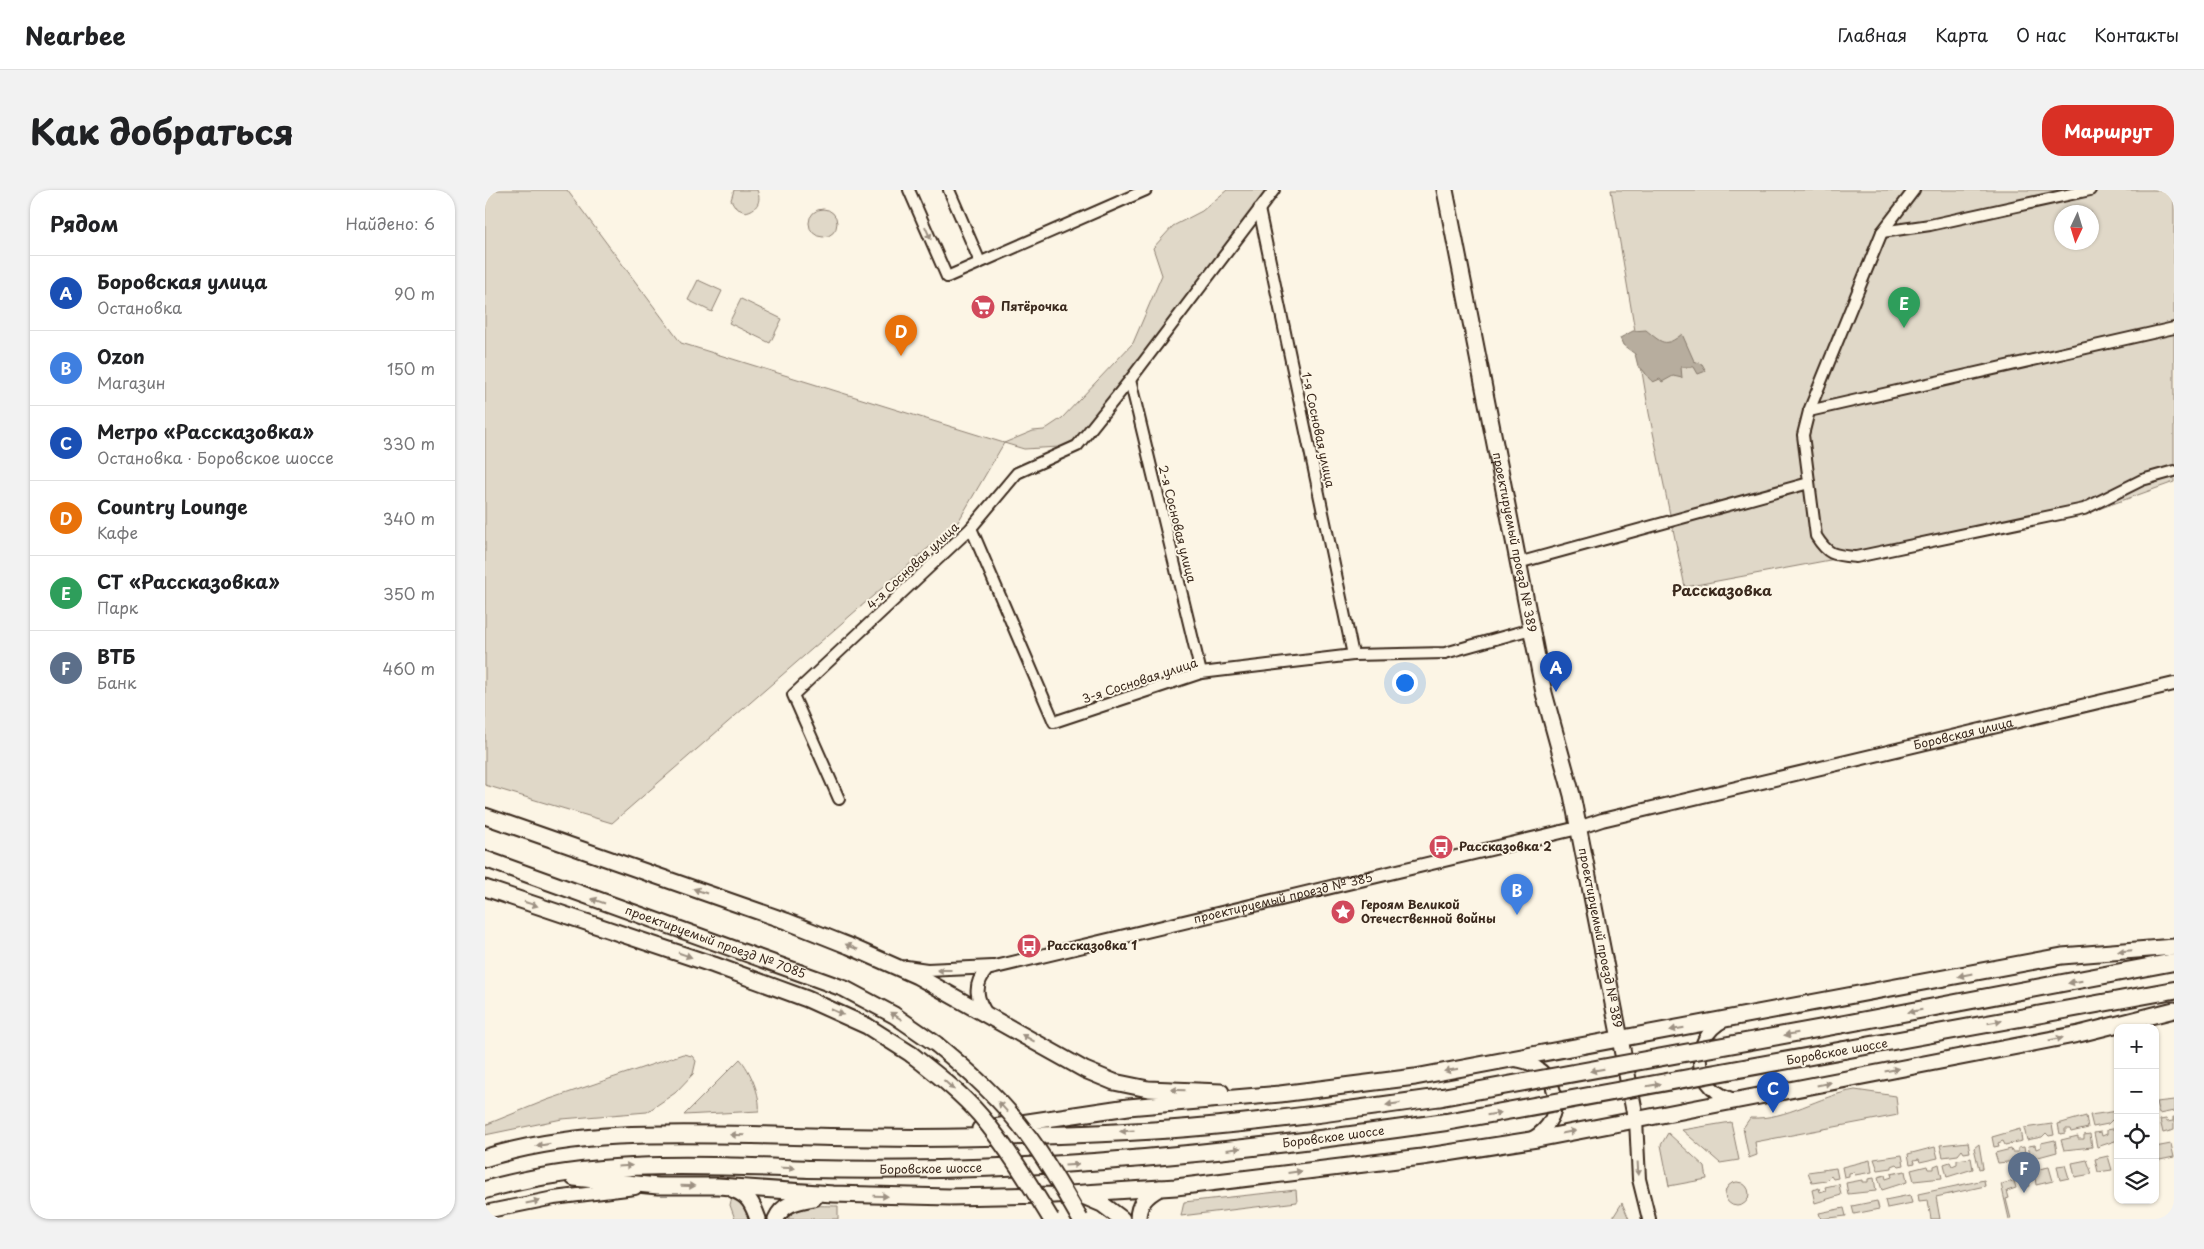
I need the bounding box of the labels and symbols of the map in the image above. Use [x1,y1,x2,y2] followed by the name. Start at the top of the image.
[2054,205,2099,250] north arrow
[924,226,932,240] one-way arrow
[1888,287,1920,328] pin: E
[970,294,996,320] supermarket icon: Пятёрочка
[1001,297,1068,315] place label: Пятёрочка
[885,315,917,356] pin: D
[1298,370,1340,490] street label: 1-я Сосновая улица
[1489,451,1542,634] street label: проектируемый проезд № 389
[1155,463,1201,585] street label: 2-я Сосновая улица
[862,517,963,613] street label: 4-я Сосновая улица
[1672,578,1772,601] district label: Рассказовка
[1540,651,1572,692] pin: A
[1080,653,1200,707] street label: 3-я Сосновая улица
[1392,670,1418,696] your location
[1912,712,2015,754] street label: Боровская улица
[1428,834,1454,860] bus stop icon: Рассказовка 2
[1459,837,1552,855] place label: Рассказовка 2
[1575,846,1628,1029] street label: проектируемый проезд № 389
[1192,867,1374,927] street label: проектируемый проезд № 385
[1501,874,1533,915] pin: B
[692,887,707,895] one-way arrow
[1361,895,1496,927] place label: Героям Великой Отечественной войны
[590,897,605,905] one-way arrow
[1330,899,1356,925] place icon: Героям Великой Отечественной войны
[524,900,539,908] one-way arrow
[623,900,809,982] street label: проектируемый проезд № 7085
[1016,933,1042,959] bus stop icon: Рассказовка 1
[1047,936,1137,954] place label: Рассказовка 1
[845,943,859,951] one-way arrow
[2117,948,2133,956] one-way arrow
[678,952,693,960] one-way arrow
[936,966,952,974] one-way arrow
[1956,971,1972,979] one-way arrow
[2067,978,2082,986] one-way arrow
[1906,1008,1922,1016] one-way arrow
[830,1009,844,1017] one-way arrow
[889,1012,902,1021] one-way arrow
[1988,1018,2004,1026] one-way arrow
[1670,1025,1685,1033] one-way arrow
[1783,1031,1799,1039] one-way arrow
[1785,1033,1889,1069] street label: Боровское шоссе
[1020,1034,1035,1042] one-way arrow
[2048,1034,2064,1042] one-way arrow
[1589,1066,1605,1074] one-way arrow
[1884,1066,1900,1074] one-way arrow
[1442,1067,1458,1075] one-way arrow
[1757,1072,1789,1113] pin: C
[942,1079,954,1091] one-way arrow
[1816,1079,1832,1087] one-way arrow
[1647,1081,1662,1089] one-way arrow
[1170,1086,1186,1094] one-way arrow
[998,1100,1009,1113] one-way arrow
[1385,1100,1401,1108] one-way arrow
[1487,1109,1503,1117] one-way arrow
[1281,1121,1385,1152] street label: Боровское шоссе
[1119,1128,1135,1136] one-way arrow
[1562,1128,1578,1136] one-way arrow
[729,1130,745,1138] one-way arrow
[535,1141,551,1149] one-way arrow
[1226,1145,1242,1153] one-way arrow
[2008,1152,2040,1193] pin: F
[879,1158,982,1178] street label: Боровское шоссе
[1065,1160,1081,1168] one-way arrow
[1635,1161,1643,1177] one-way arrow
[617,1162,633,1170] one-way arrow
[780,1164,796,1172] one-way arrow
[1287,1168,1303,1176] one-way arrow
[680,1182,696,1190] one-way arrow
[874,1192,890,1200] one-way arrow
[525,1198,541,1206] one-way arrow

